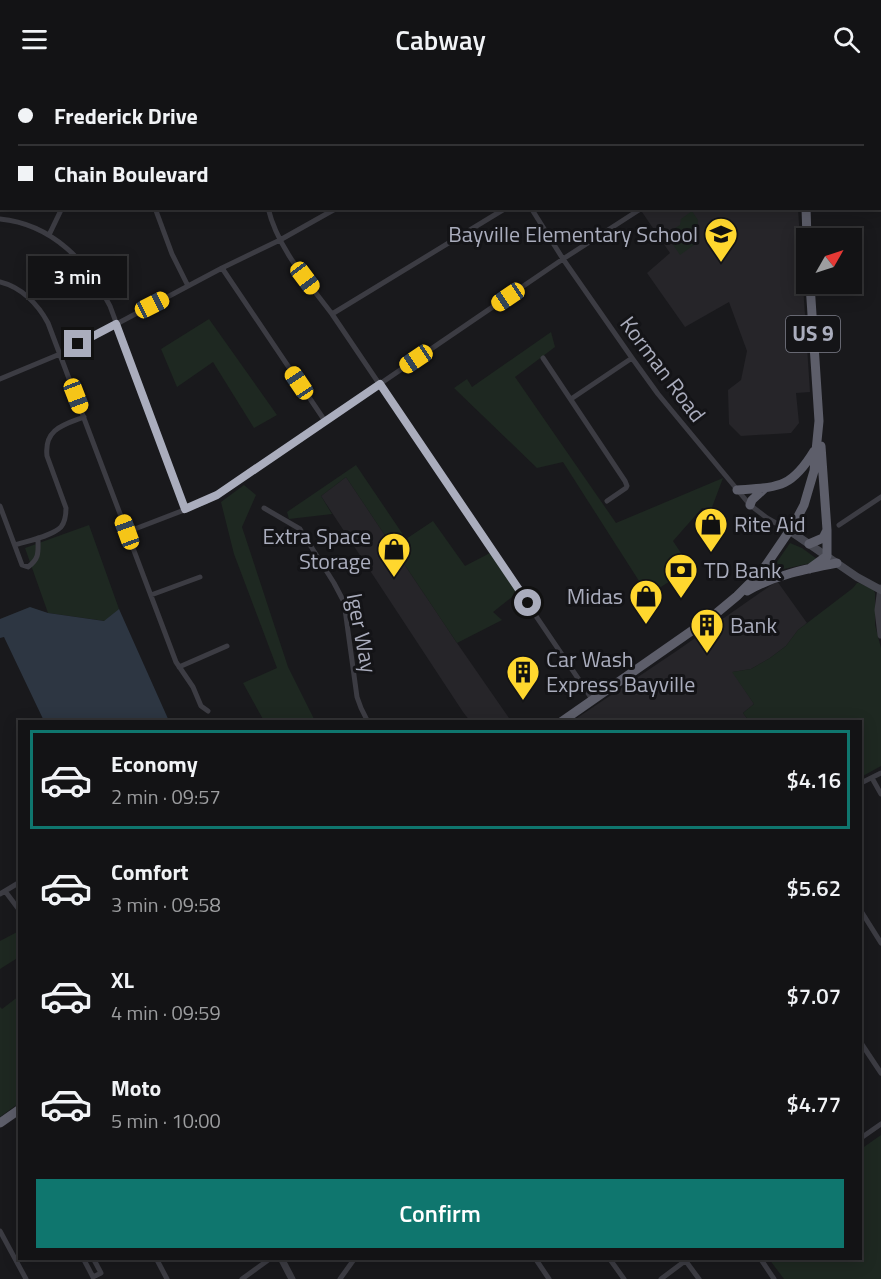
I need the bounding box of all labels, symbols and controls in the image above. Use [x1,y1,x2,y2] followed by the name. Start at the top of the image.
[395,19,486,60] text: Cabway
[18,23,51,56] icon: menu
[830,23,863,56] icon: search
[54,99,198,133] text: Frederick Drive
[54,157,209,191] text: Chain Boulevard
[703,216,739,263] school or university icon: Bayville Elementary School
[448,217,698,251] place label: Bayville Elementary School
[796,228,862,294] north arrow
[796,228,862,294] map controls
[28,257,128,299] callout: 3 min
[287,258,323,298] car
[53,261,102,292] text: 3 min
[488,279,528,315] car
[132,289,172,321] car
[612,309,714,429] street label: Korman Road
[786,316,840,352] road number: US 9
[64,330,91,357] route end
[396,341,436,377] car
[281,363,317,403] car
[61,376,91,416] car
[693,506,729,553] shop icon: Rite Aid
[734,507,806,541] place label: Rite Aid
[112,512,142,552] car
[263,519,371,578] place label: Extra Space Storage
[376,531,412,578] shop icon: Extra Space Storage
[663,552,699,599] bank icon: TD Bank
[704,553,782,587] place label: TD Bank
[628,578,664,625] shop icon: Midas
[567,579,623,613] place label: Midas
[514,589,541,616] route start
[338,590,386,676] street label: Iger Way
[689,607,725,654] building icon: Bank
[730,608,777,642] place label: Bank
[546,642,695,701] place label: Car Wash Express Bayville
[505,654,541,701] building icon: Car Wash Express Bayville
[111,747,198,781] text: Economy
[39,753,93,807] icon: car
[786,763,841,797] text: $4.16
[111,781,221,812] text: 2 min · 09:57
[111,855,189,889] text: Comfort
[39,861,93,915] icon: car
[786,871,841,905] text: $5.62
[111,889,221,920] text: 3 min · 09:58
[111,963,134,997] text: XL
[39,969,93,1023] icon: car
[786,979,841,1013] text: $7.07
[111,997,221,1028] text: 4 min · 09:59
[111,1071,161,1105] text: Moto
[39,1077,93,1131] icon: car
[786,1087,841,1121] text: $4.77
[111,1105,221,1136] text: 5 min · 10:00
[36,1179,844,1248] button: Confirm

